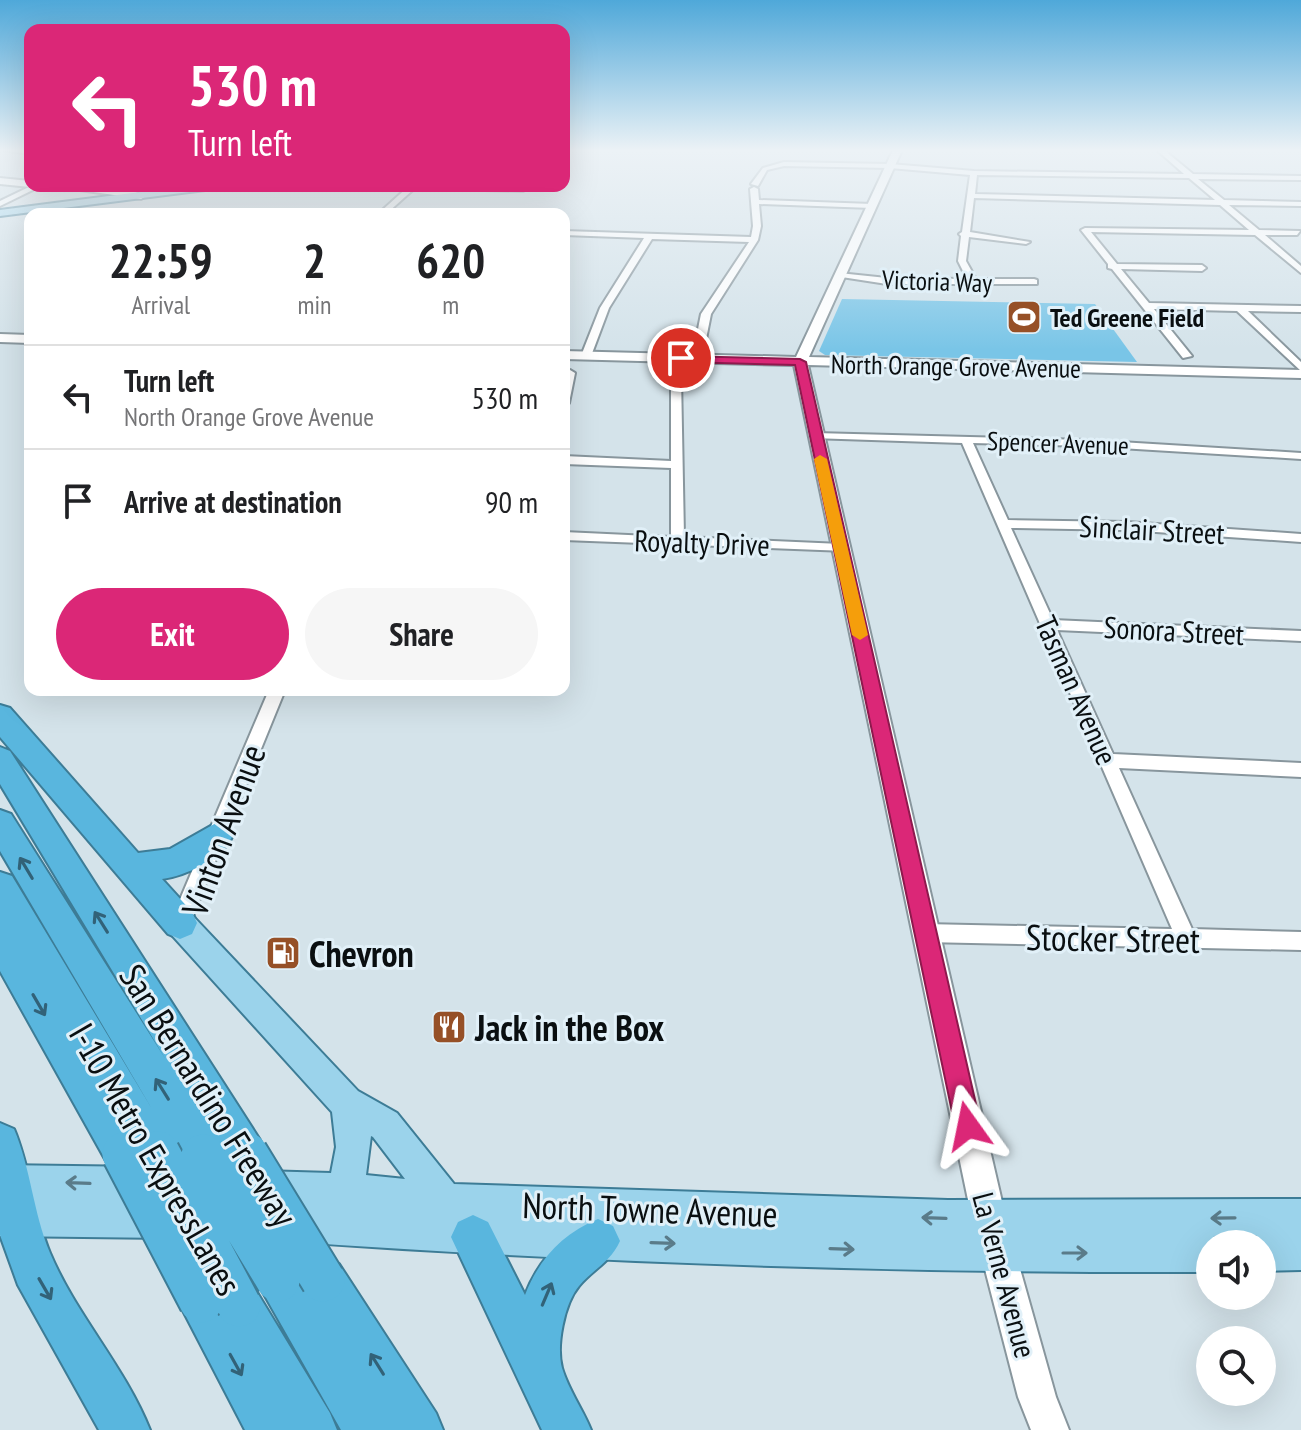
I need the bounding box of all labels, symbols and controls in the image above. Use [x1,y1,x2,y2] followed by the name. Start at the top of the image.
[188,49,317,121] text: 530 m
[56,56,160,160] icon: left
[188,119,292,166] text: Turn left
[109,229,213,291] text: 22:59
[303,229,326,291] text: 2
[416,229,485,291] text: 620
[880,263,993,299] street label: Victoria Way
[131,288,190,321] text: Arrival
[297,288,331,321] text: min
[442,288,459,321] text: m
[1005,298,1043,336] sports icon: Ted Greene Field
[1050,301,1204,334] place label: Ted Greene Field
[647,324,715,392] pin
[659,336,703,380] icon: arrive
[831,347,1081,385] street label: North Orange Grove Avenue
[124,361,214,400] text: Turn left
[56,375,100,419] icon: left
[472,378,538,417] text: 530 m
[124,400,374,433] text: North Orange Grove Avenue
[987,424,1129,462] street label: Spencer Avenue
[56,479,100,523] icon: arrive
[124,482,342,521] text: Arrive at destination
[485,482,538,521] text: 90 m
[1078,506,1226,552] street label: Sinclair Street
[634,520,770,564] street label: Royalty Drive
[56,588,289,680] button: Exit
[305,588,538,680] button: Share
[1103,607,1246,653] street label: Sonora Street
[1027,609,1127,771] street label: Tasman Avenue
[170,738,276,923] street label: Vinton Avenue
[18,856,34,879] one-way arrow
[93,911,110,933] one-way arrow
[1026,913,1200,963] street label: Stocker Street
[309,930,414,977] place label: Chevron
[264,934,302,972] fuel station icon: Chevron
[109,955,309,1235] street label: San Bernardino Freeway
[32,993,47,1017] one-way arrow
[474,1004,664,1051] place label: Jack in the Box
[430,1008,468,1046] restaurant icon: Jack in the Box
[59,1015,253,1303] street label: I-10 Metro ExpressLanes
[154,1078,170,1101] one-way arrow
[926,1084,1010,1168] position arrow
[65,1176,92,1191] one-way arrow
[522,1181,778,1237] street label: North Towne Avenue
[964,1188,1046,1362] street label: La Verne Avenue
[921,1210,948,1225] one-way arrow
[1210,1211,1237,1226] one-way arrow
[1196,1230,1276,1406] map controls
[1196,1230,1276,1310] button: sound
[649,1236,676,1251] one-way arrow
[828,1241,855,1256] one-way arrow
[1061,1245,1088,1261] one-way arrow
[37,1277,53,1300] one-way arrow
[541,1282,556,1307] one-way arrow
[1196,1326,1276,1406] button: search
[229,1353,245,1377] one-way arrow
[368,1353,384,1376] one-way arrow

